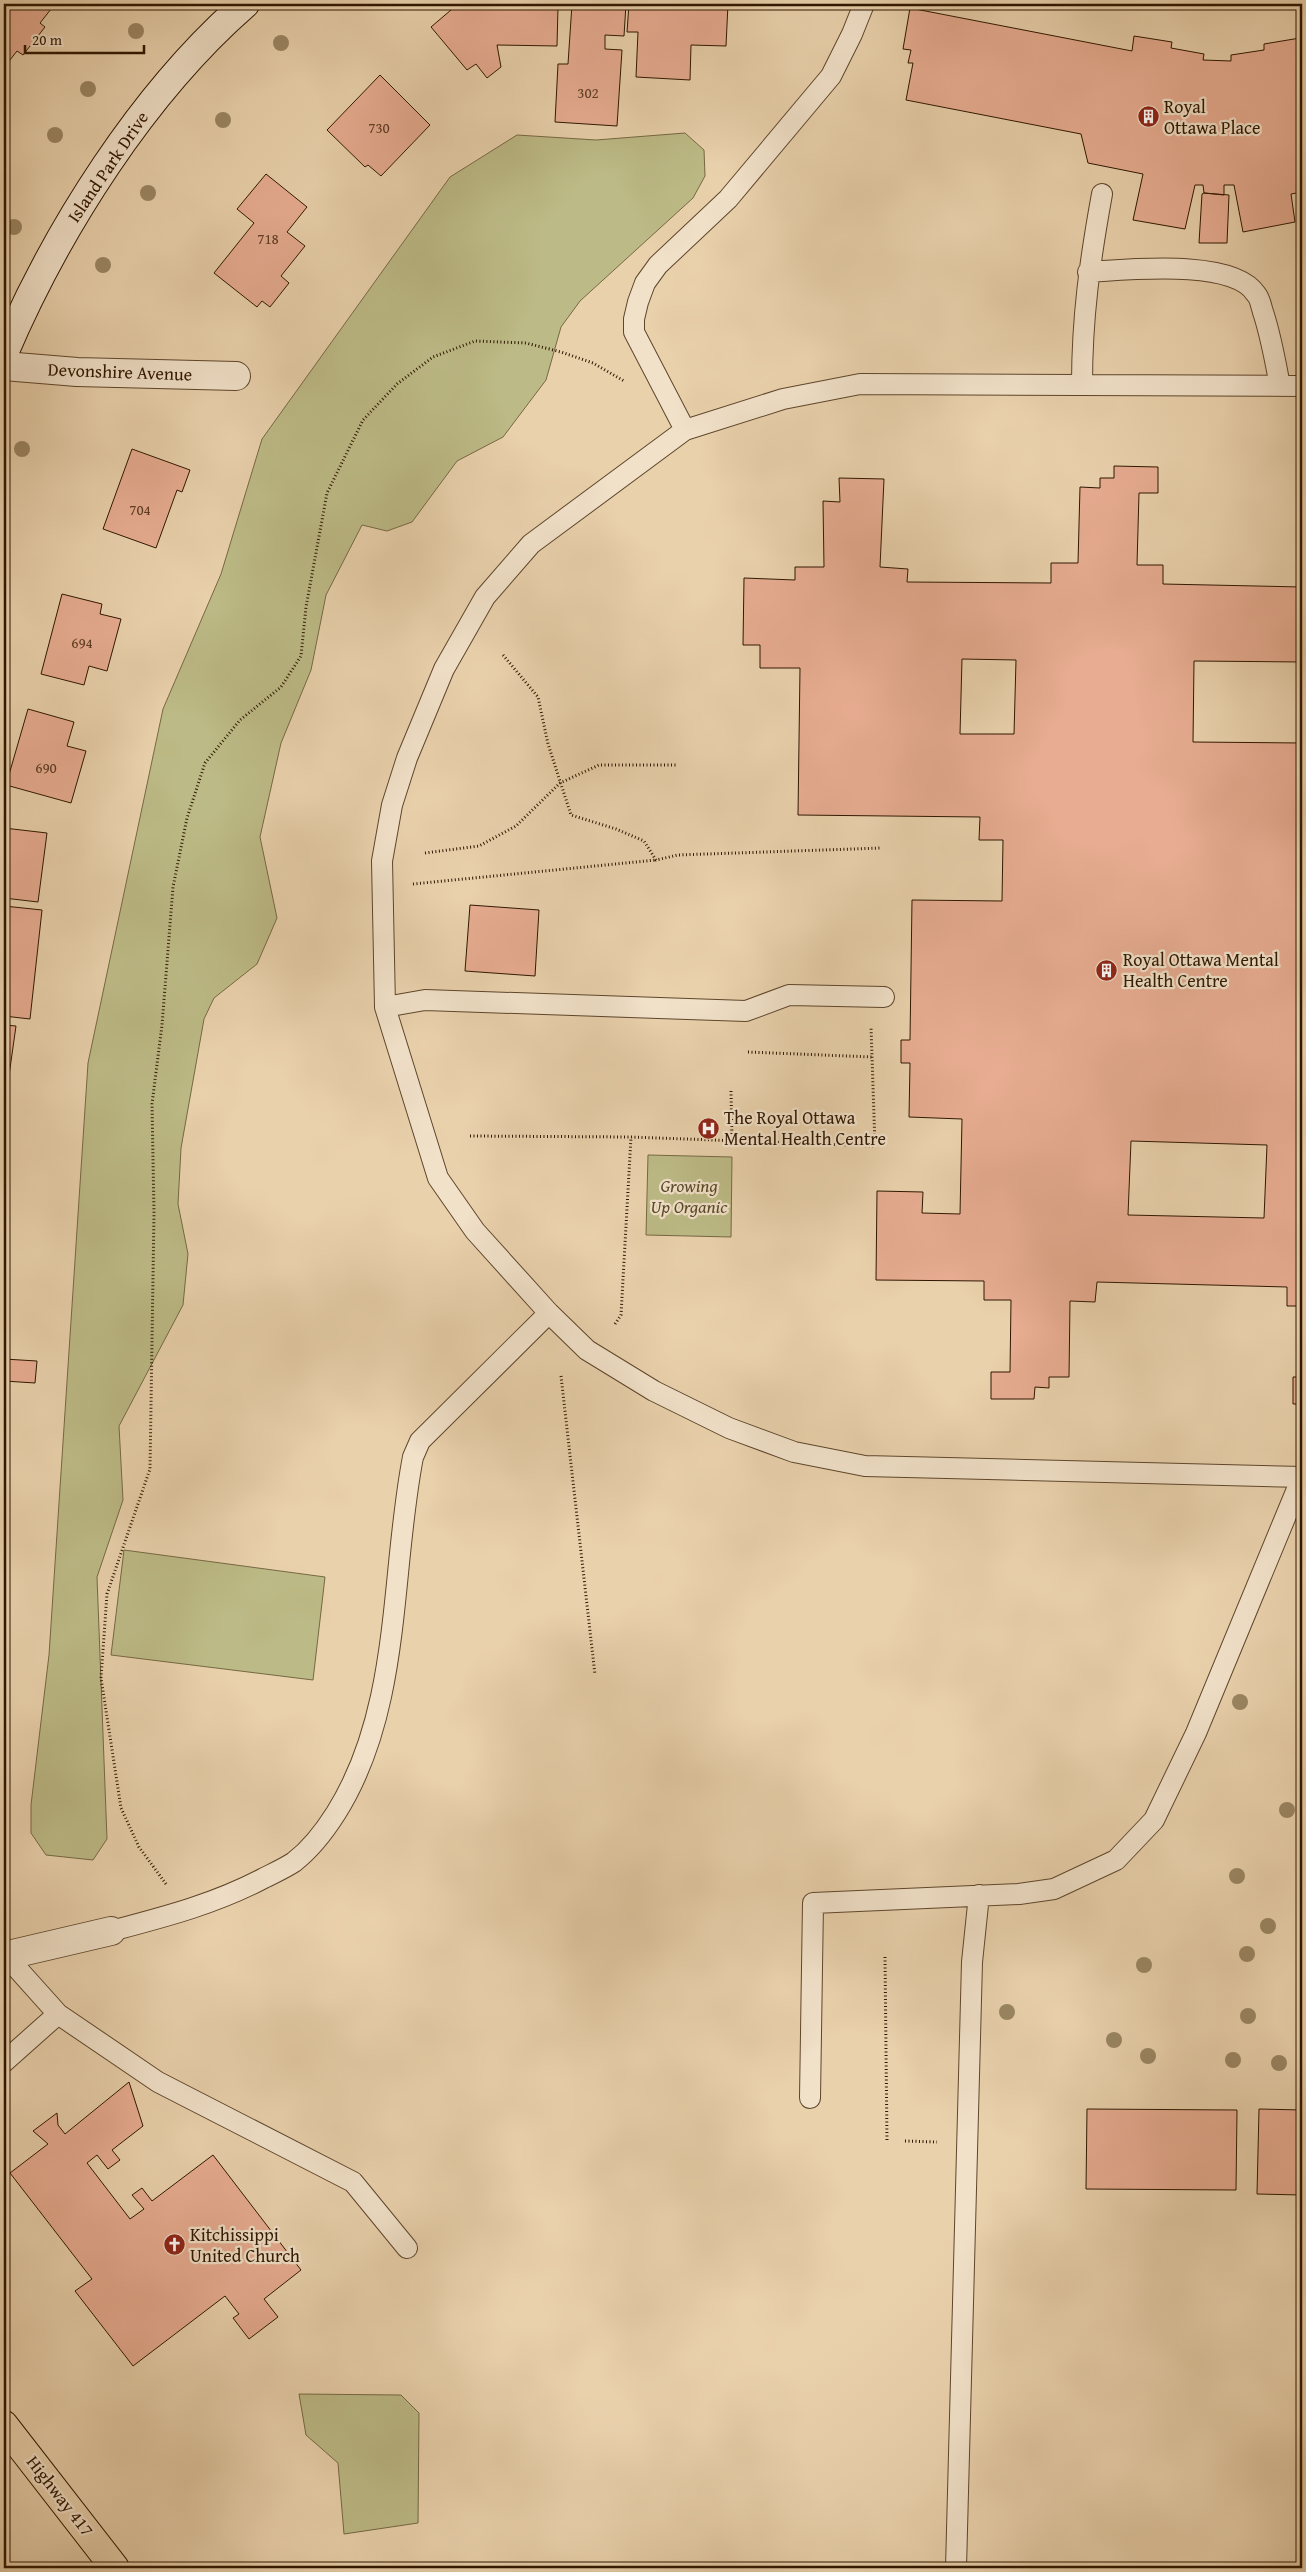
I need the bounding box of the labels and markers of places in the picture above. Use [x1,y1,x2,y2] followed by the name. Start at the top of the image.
[1164,93,1261,141] place label: Royal Ottawa Place
[1136,105,1160,129] building icon: Royal Ottawa Place
[1123,946,1279,994] place label: Royal Ottawa Mental Health Centre
[1095,958,1119,982] building icon: Royal Ottawa Mental Health Centre
[724,1104,886,1152] place label: The Royal Ottawa Mental Health Centre
[696,1116,720,1140] hospital icon: The Royal Ottawa Mental Health Centre
[190,2221,300,2269] place label: Kitchissippi United Church
[162,2233,186,2257] church icon: Kitchissippi United Church

